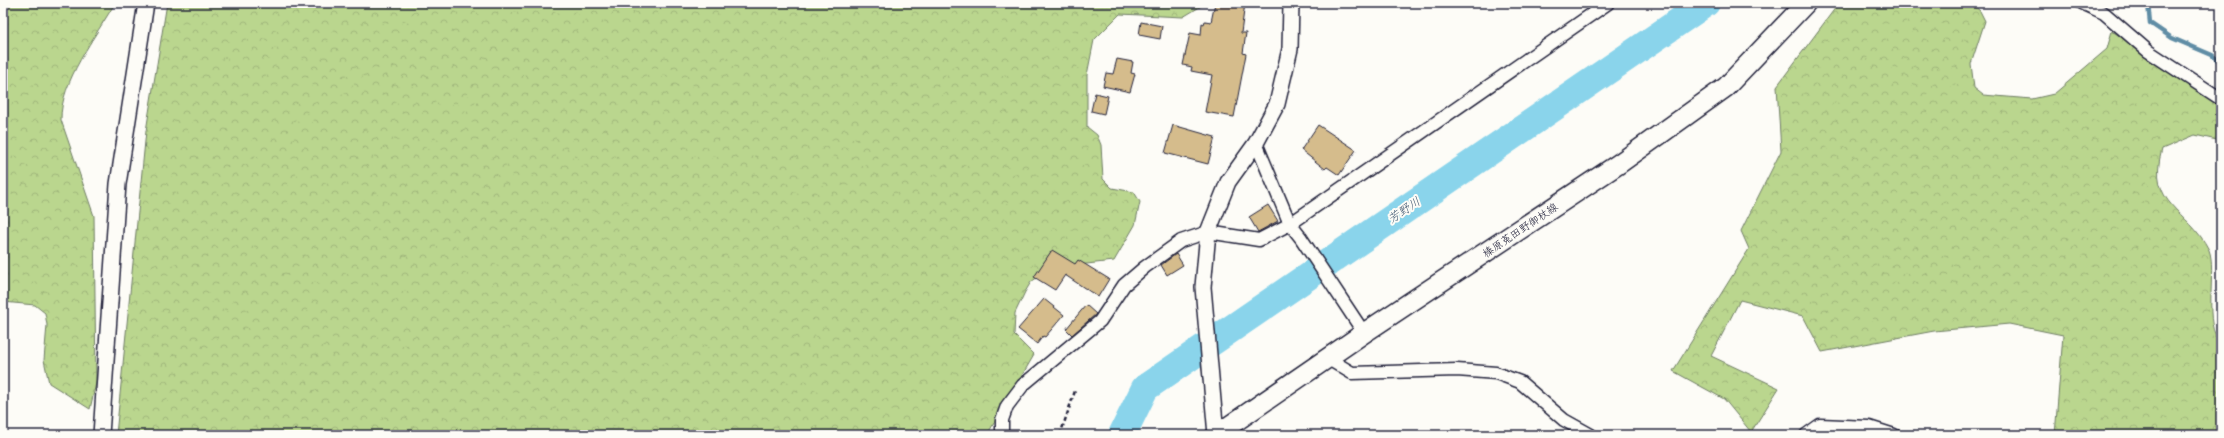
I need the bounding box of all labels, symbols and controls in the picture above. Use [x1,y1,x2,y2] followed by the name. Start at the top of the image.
[1385,193,1424,228] water label: 芳野川
[1480,200,1561,261] street label: 榛原菟田野御杖線

